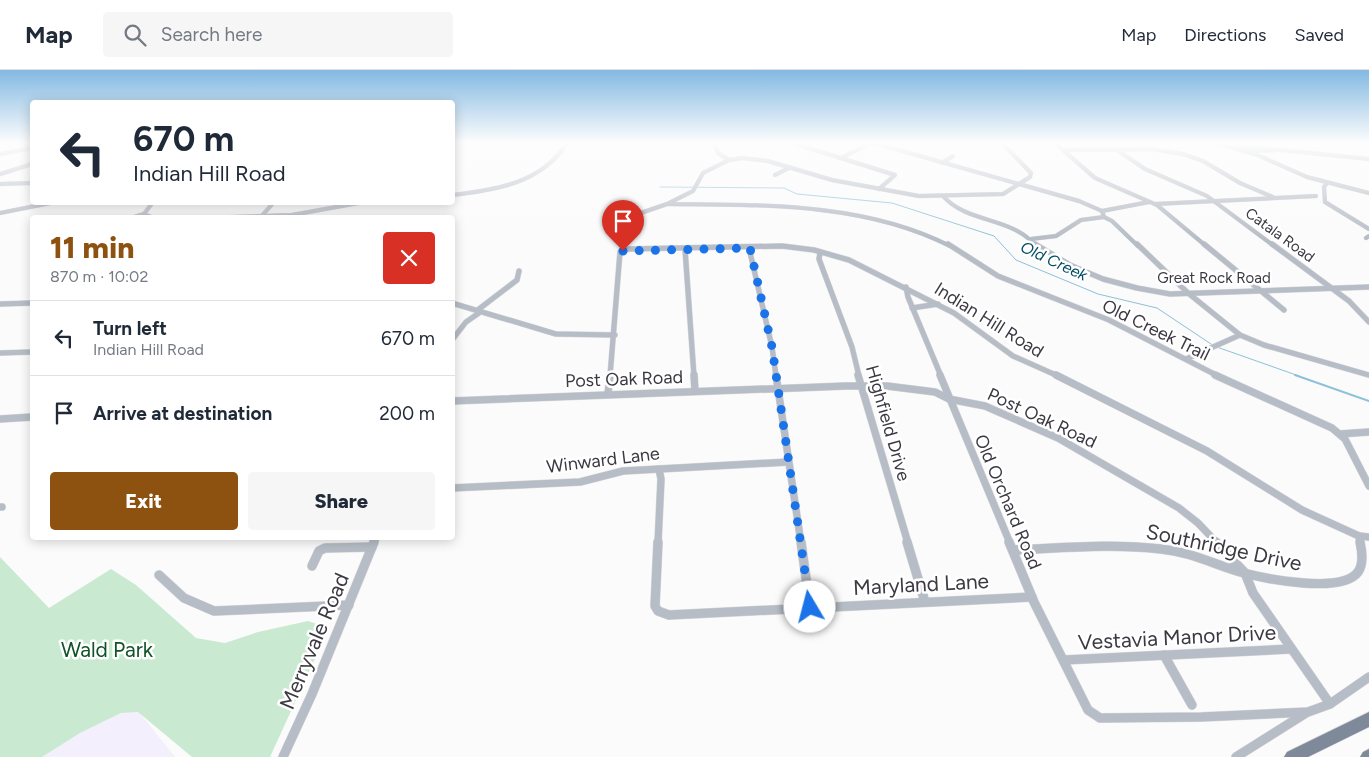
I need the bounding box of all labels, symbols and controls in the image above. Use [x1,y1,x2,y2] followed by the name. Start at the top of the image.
[103,12,453,57] search box
[25,20,73,49] text: Map
[121,21,149,49] icon: search
[161,23,262,46] text: Search here
[1121,24,1156,46] text: Map
[1184,24,1266,46] text: Directions
[1294,24,1344,46] text: Saved
[133,118,234,160] text: 670 m
[50,120,115,185] icon: left
[133,160,286,187] text: Indian Hill Road
[602,200,644,251] pin
[1242,204,1318,266] street label: Catala Road
[609,207,637,235] icon: arrive
[50,229,134,266] text: 11 min
[383,232,435,284] button: close
[1018,237,1092,285] water label: Old Creek
[50,267,148,286] text: 870 m · 10:02
[1157,269,1271,287] street label: Great Rock Road
[930,278,1048,362] street label: Indian Hill Road
[1098,294,1214,366] street label: Old Creek Trail
[93,317,167,340] text: Turn left
[50,324,78,352] icon: left
[381,327,435,350] text: 670 m
[93,340,204,359] text: Indian Hill Road
[861,363,915,484] street label: Highfield Drive
[565,366,683,392] street label: Post Oak Road
[984,383,1100,453] street label: Post Oak Road
[50,399,78,427] icon: arrive
[93,402,272,425] text: Arrive at destination
[379,402,435,425] text: 200 m
[970,431,1046,573] street label: Old Orchard Road
[545,442,661,478] street label: Winward Lane
[50,472,238,530] button: Exit
[248,472,435,530] button: Share
[1144,518,1304,576] street label: Southridge Drive
[852,568,990,600] street label: Maryland Lane
[274,569,354,713] street label: Merryvale Road
[783,580,835,632] position arrow
[1077,619,1277,655] street label: Vestavia Manor Drive
[61,637,154,662] park label: Wald Park

